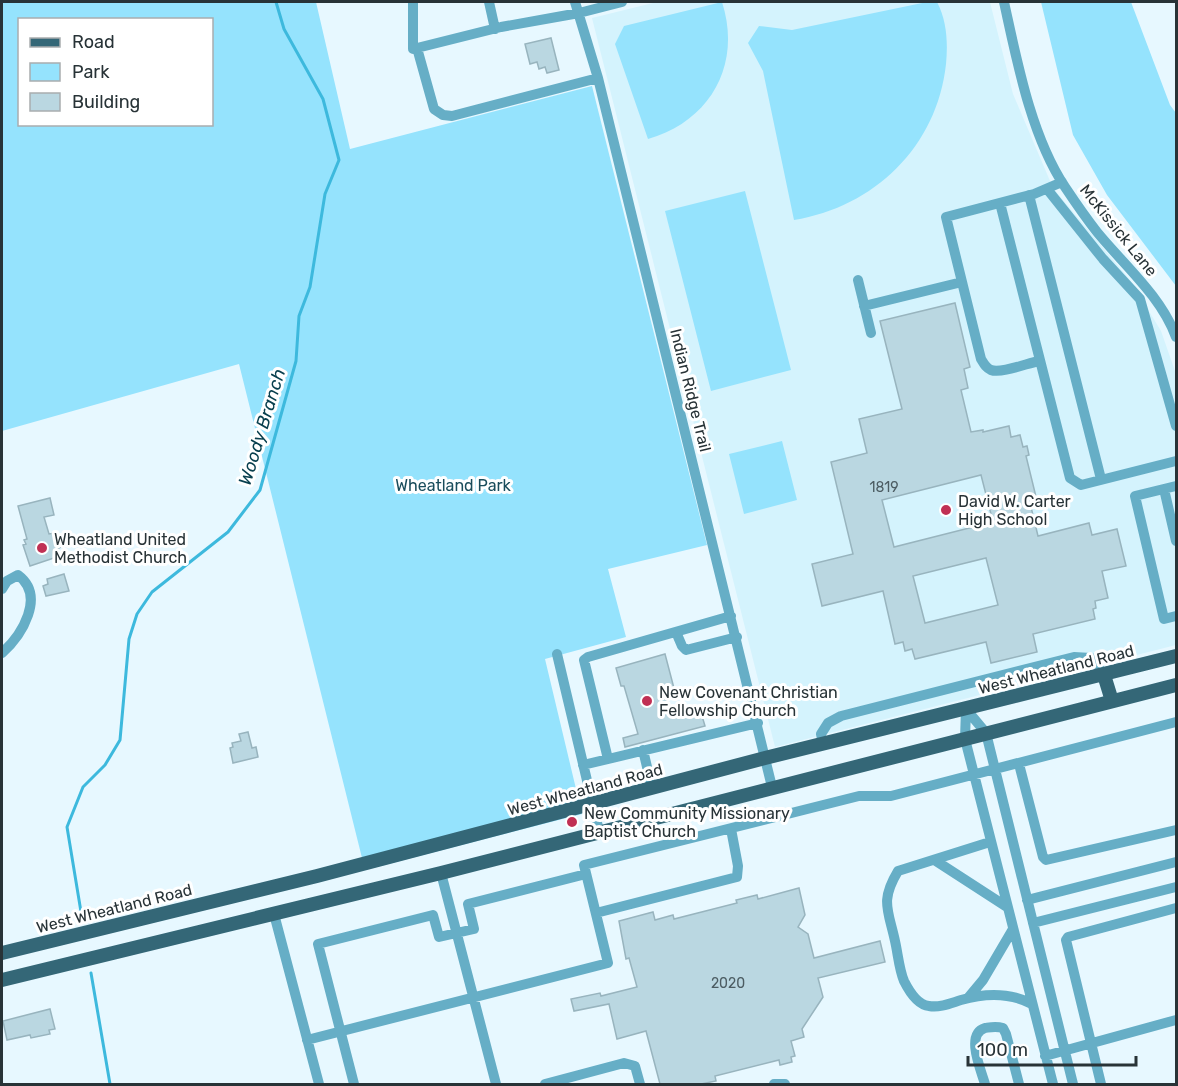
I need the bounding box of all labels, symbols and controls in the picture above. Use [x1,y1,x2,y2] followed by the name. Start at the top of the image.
[18,18,213,126] legend
[72,31,115,53] text: Road
[72,61,110,83] text: Park
[72,91,140,113] text: Building
[1076,181,1161,280] street label: McKissick Lane
[666,327,715,454] street label: Indian Ridge Trail
[234,366,290,488] water label: Woody Branch
[395,476,512,495] park label: Wheatland Park
[869,479,899,496] house number: 1819
[958,492,1071,529] place label: David W. Carter High School
[939,503,953,517] marker: David W. Carter High School
[54,530,187,567] place label: Wheatland United Methodist Church
[35,541,49,555] marker: Wheatland United Methodist Church
[976,641,1136,698] street label: West Wheatland Road
[659,683,838,720] place label: New Covenant Christian Fellowship Church
[640,694,654,708] marker: New Covenant Christian Fellowship Church
[505,760,665,819] street label: West Wheatland Road
[584,804,790,841] place label: New Community Missionary Baptist Church
[565,815,579,829] marker: New Community Missionary Baptist Church
[34,880,194,937] street label: West Wheatland Road
[711,975,745,992] house number: 2020
[968,1029,1136,1067] scale bar
[977,1039,1028,1061] text: 100 m

